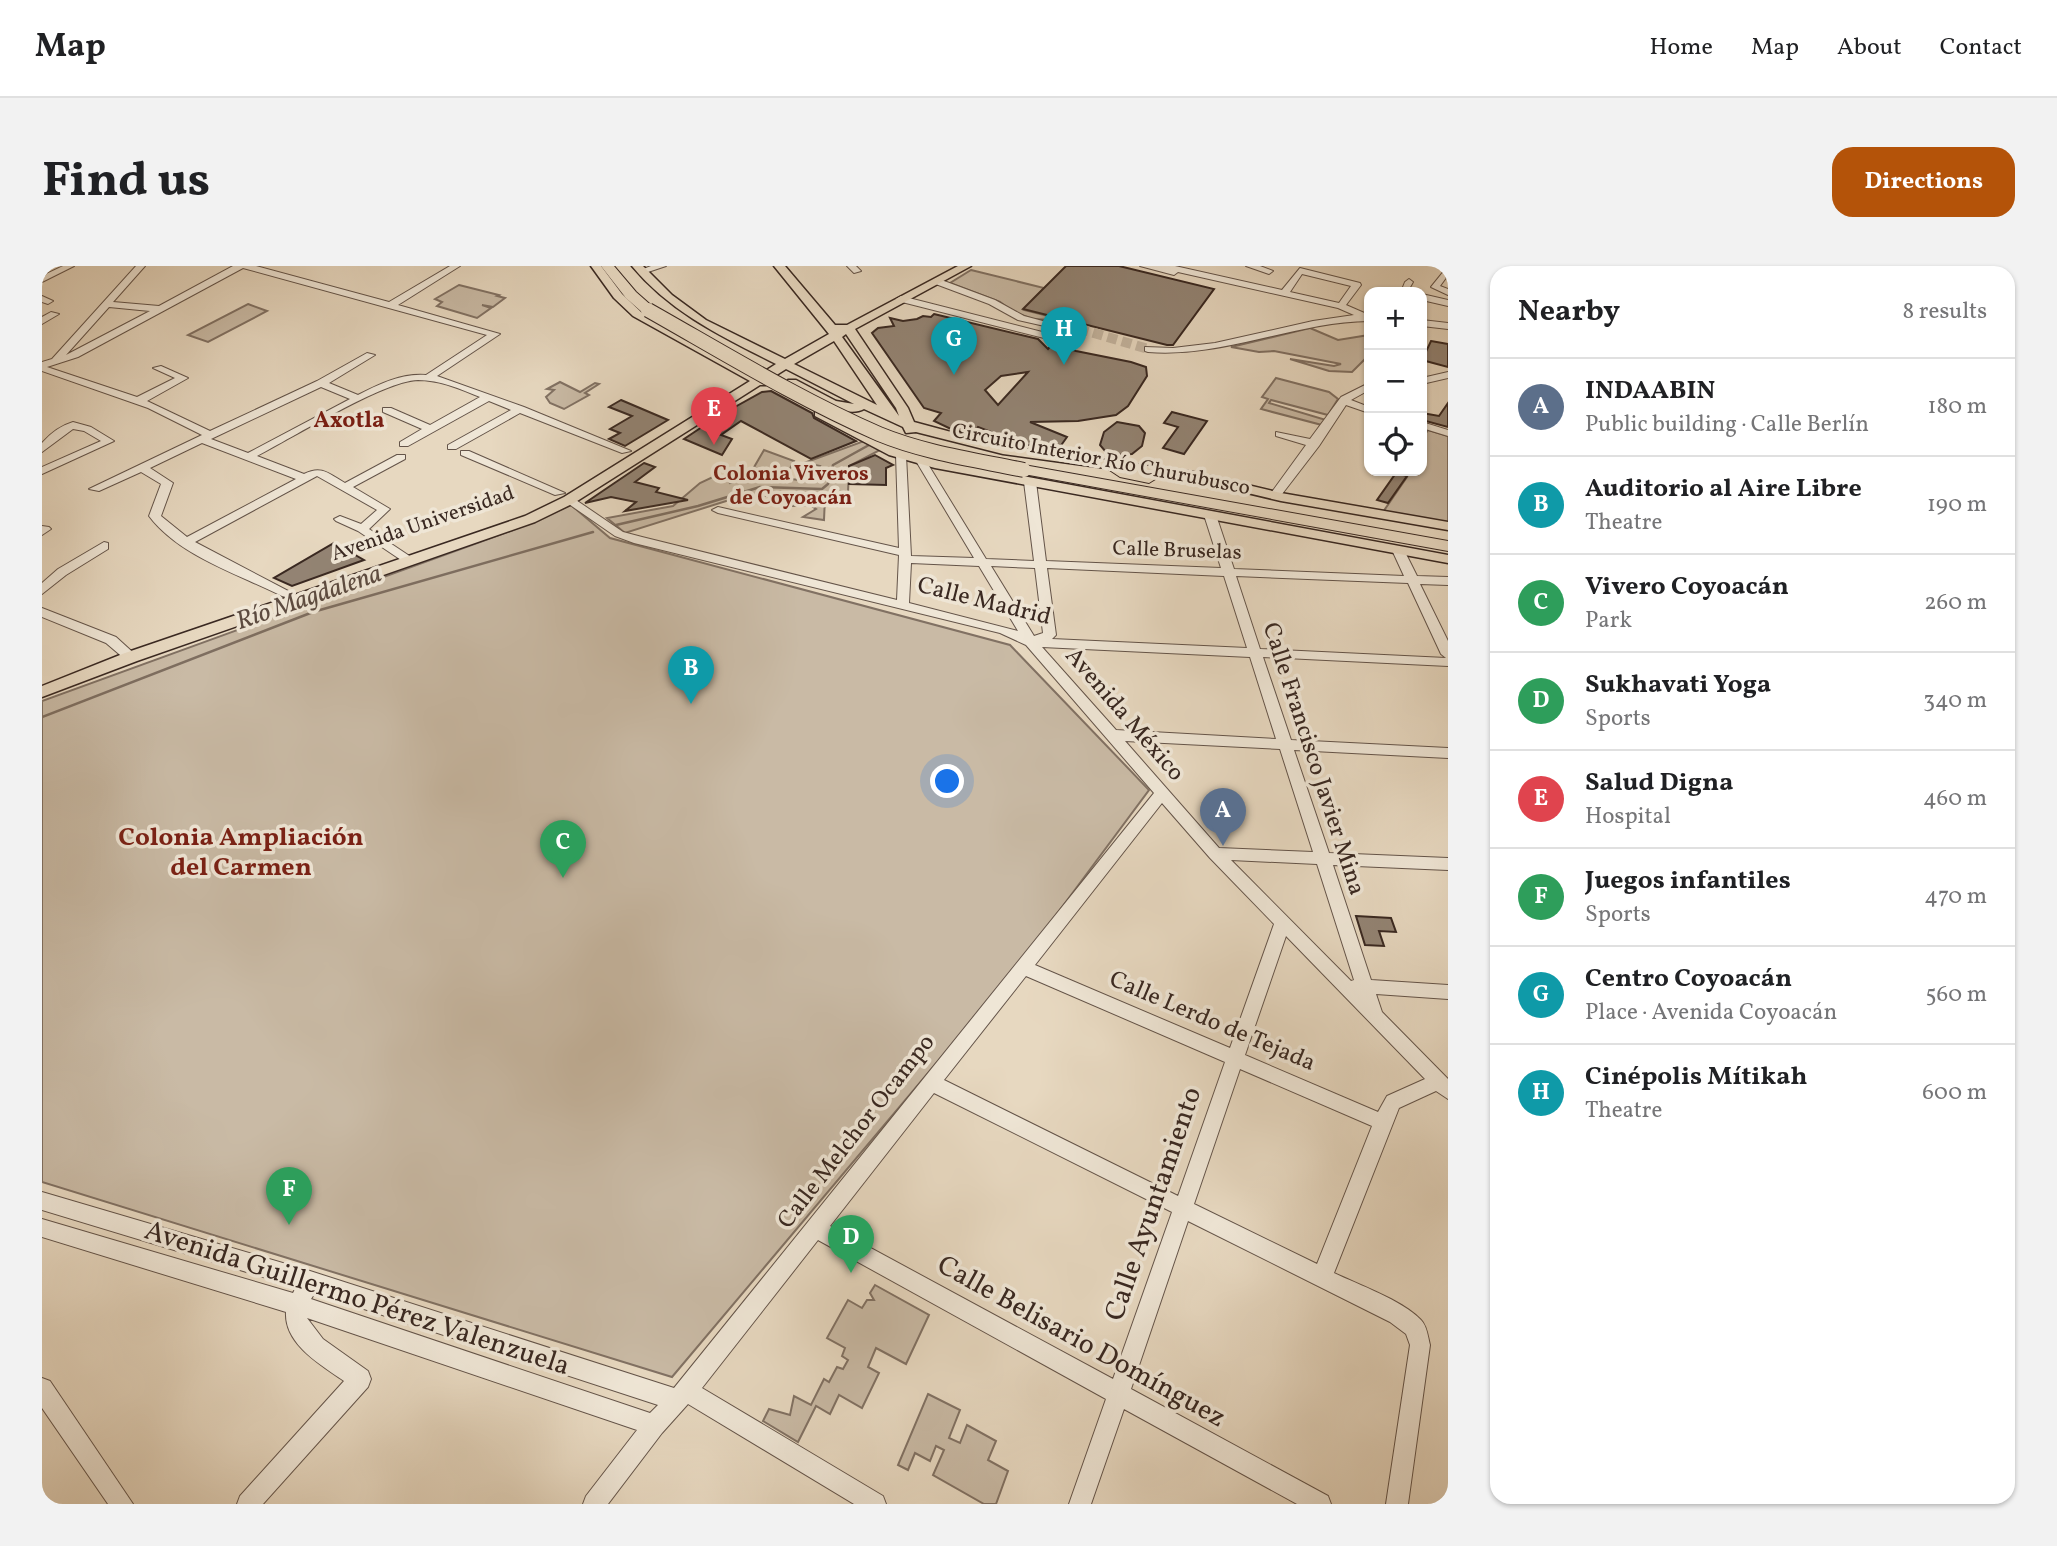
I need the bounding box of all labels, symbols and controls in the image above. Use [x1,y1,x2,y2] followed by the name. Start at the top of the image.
[35,25,106,71] text: Map
[1649,31,1713,65] text: Home
[1751,31,1799,65] text: Map
[1837,31,1902,65] text: About
[1940,31,2022,65] text: Contact
[1832,147,2015,217] button: Directions
[42,148,210,217] text: Find us
[1364,287,1427,476] map controls
[1364,287,1427,350] button: +
[1518,291,1620,333] text: Nearby
[1903,296,1987,328] text: 8 results
[1041,307,1087,365] pin: H
[931,317,977,375] pin: G
[1364,350,1427,413] button: −
[1585,373,1715,409] text: INDAABIN
[691,387,737,445] pin: E
[1533,391,1549,423] text: A
[1928,391,1987,423] text: 180 m
[313,405,385,437] district label: Axotla
[1585,409,1869,441] text: Public building · Calle Berlín
[1364,413,1427,476] button: locate
[950,417,1252,503] street label: Circuito Interior Río Churubusco
[713,460,869,513] district label: Colonia Viveros de Coyoacán
[1585,471,1862,507] text: Auditorio al Aire Libre
[328,479,518,569] street label: Avenida Universidad
[1533,489,1549,521] text: B
[1927,489,1987,521] text: 190 m
[1585,507,1662,539] text: Theatre
[1112,534,1242,568] street label: Calle Bruselas
[231,556,387,640] water label: Río Magdalena
[914,569,1054,635] street label: Calle Madrid
[1585,569,1789,605] text: Vivero Coyoacán
[1534,587,1548,619] text: C
[1924,587,1987,619] text: 260 m
[1585,605,1632,637] text: Park
[1253,618,1373,900] street label: Calle Francisco Javier Mina
[1056,641,1192,789] street label: Avenida México
[668,646,714,704] pin: B
[1585,667,1771,703] text: Sukhavati Yoga
[1533,685,1549,717] text: D
[1923,685,1987,717] text: 340 m
[1585,703,1651,735] text: Sports
[930,764,964,798] your location
[1585,765,1733,801] text: Salud Digna
[1534,783,1548,815] text: E
[1923,783,1987,815] text: 460 m
[1200,788,1246,846] pin: A
[1585,801,1671,833] text: Hospital
[118,820,364,886] district label: Colonia Ampliación del Carmen
[540,820,586,878] pin: C
[1585,863,1791,899] text: Juegos infantiles
[1534,881,1548,913] text: F
[1924,881,1987,913] text: 470 m
[1585,899,1651,931] text: Sports
[1585,961,1792,997] text: Centro Coyoacán
[1104,963,1320,1081] street label: Calle Lerdo de Tejada
[1533,979,1549,1011] text: G
[1926,979,1987,1011] text: 560 m
[1585,997,1837,1029] text: Place · Avenida Coyoacán
[770,1028,944,1236] street label: Calle Melchor Ocampo
[1585,1059,1807,1095] text: Cinépolis Mítikah
[1532,1077,1550,1109] text: H
[1922,1077,1987,1109] text: 600 m
[1096,1082,1212,1326] street label: Calle Ayuntamiento
[1585,1095,1662,1127] text: Theatre
[266,1167,312,1225] pin: F
[139,1212,575,1386] street label: Avenida Guillermo Pérez Valenzuela
[828,1215,874,1273] pin: D
[930,1246,1232,1438] street label: Calle Belisario Domínguez

